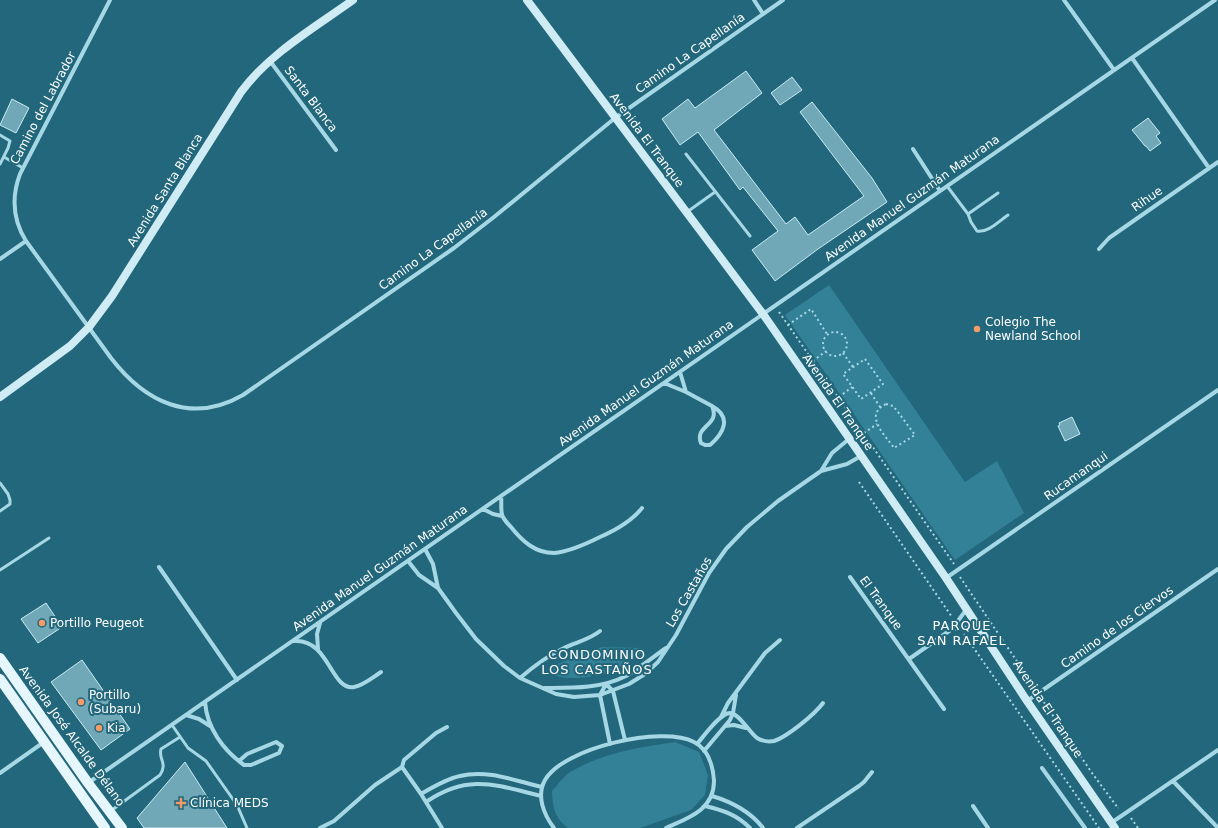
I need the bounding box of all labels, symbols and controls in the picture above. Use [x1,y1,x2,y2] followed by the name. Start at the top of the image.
[633,10,747,96] street label: Camino La Capellanía
[7,49,79,167] street label: Camino del Labrador
[282,63,340,135] street label: Santa Blanca
[607,90,687,190] street label: Avenida El Tranque
[124,131,206,249] street label: Avenida Santa Blanca
[822,132,1002,264] street label: Avenida Manuel Guzmán Maturana
[1129,183,1165,215] street label: Rihue
[376,205,490,293] street label: Camino La Capellanía
[985,315,1081,343] place label: Colegio The Newland School
[556,317,736,449] street label: Avenida Manuel Guzmán Maturana
[972,324,982,334] marker: Colegio The Newland School
[799,351,877,453] street label: Avenida El Tranque
[1041,449,1111,503] street label: Rucamanqui
[290,502,470,634] street label: Avenida Manuel Guzmán Maturana
[663,554,715,630] street label: Los Castaños
[857,573,905,633] street label: El Tranque
[1058,583,1176,671] street label: Camino de los Ciervos
[50,616,144,630] place label: Portillo Peugeot
[37,618,47,628] marker: Portillo Peugeot
[917,618,1007,648] district label: PARQUE SAN RAFAEL
[541,647,653,677] district label: CONDOMINIO LOS CASTAÑOS
[1010,658,1086,760] street label: Avenida El Tranque
[16,663,128,809] street label: Avenida José Alcalde Délano
[89,688,141,716] place label: Portillo (Subaru)
[76,697,86,707] marker: Portillo (Subaru)
[107,721,126,735] place label: Kia
[94,723,104,733] marker: Kia
[190,796,269,810] place label: Clínica MEDS
[175,797,187,809] marker: Clínica MEDS

